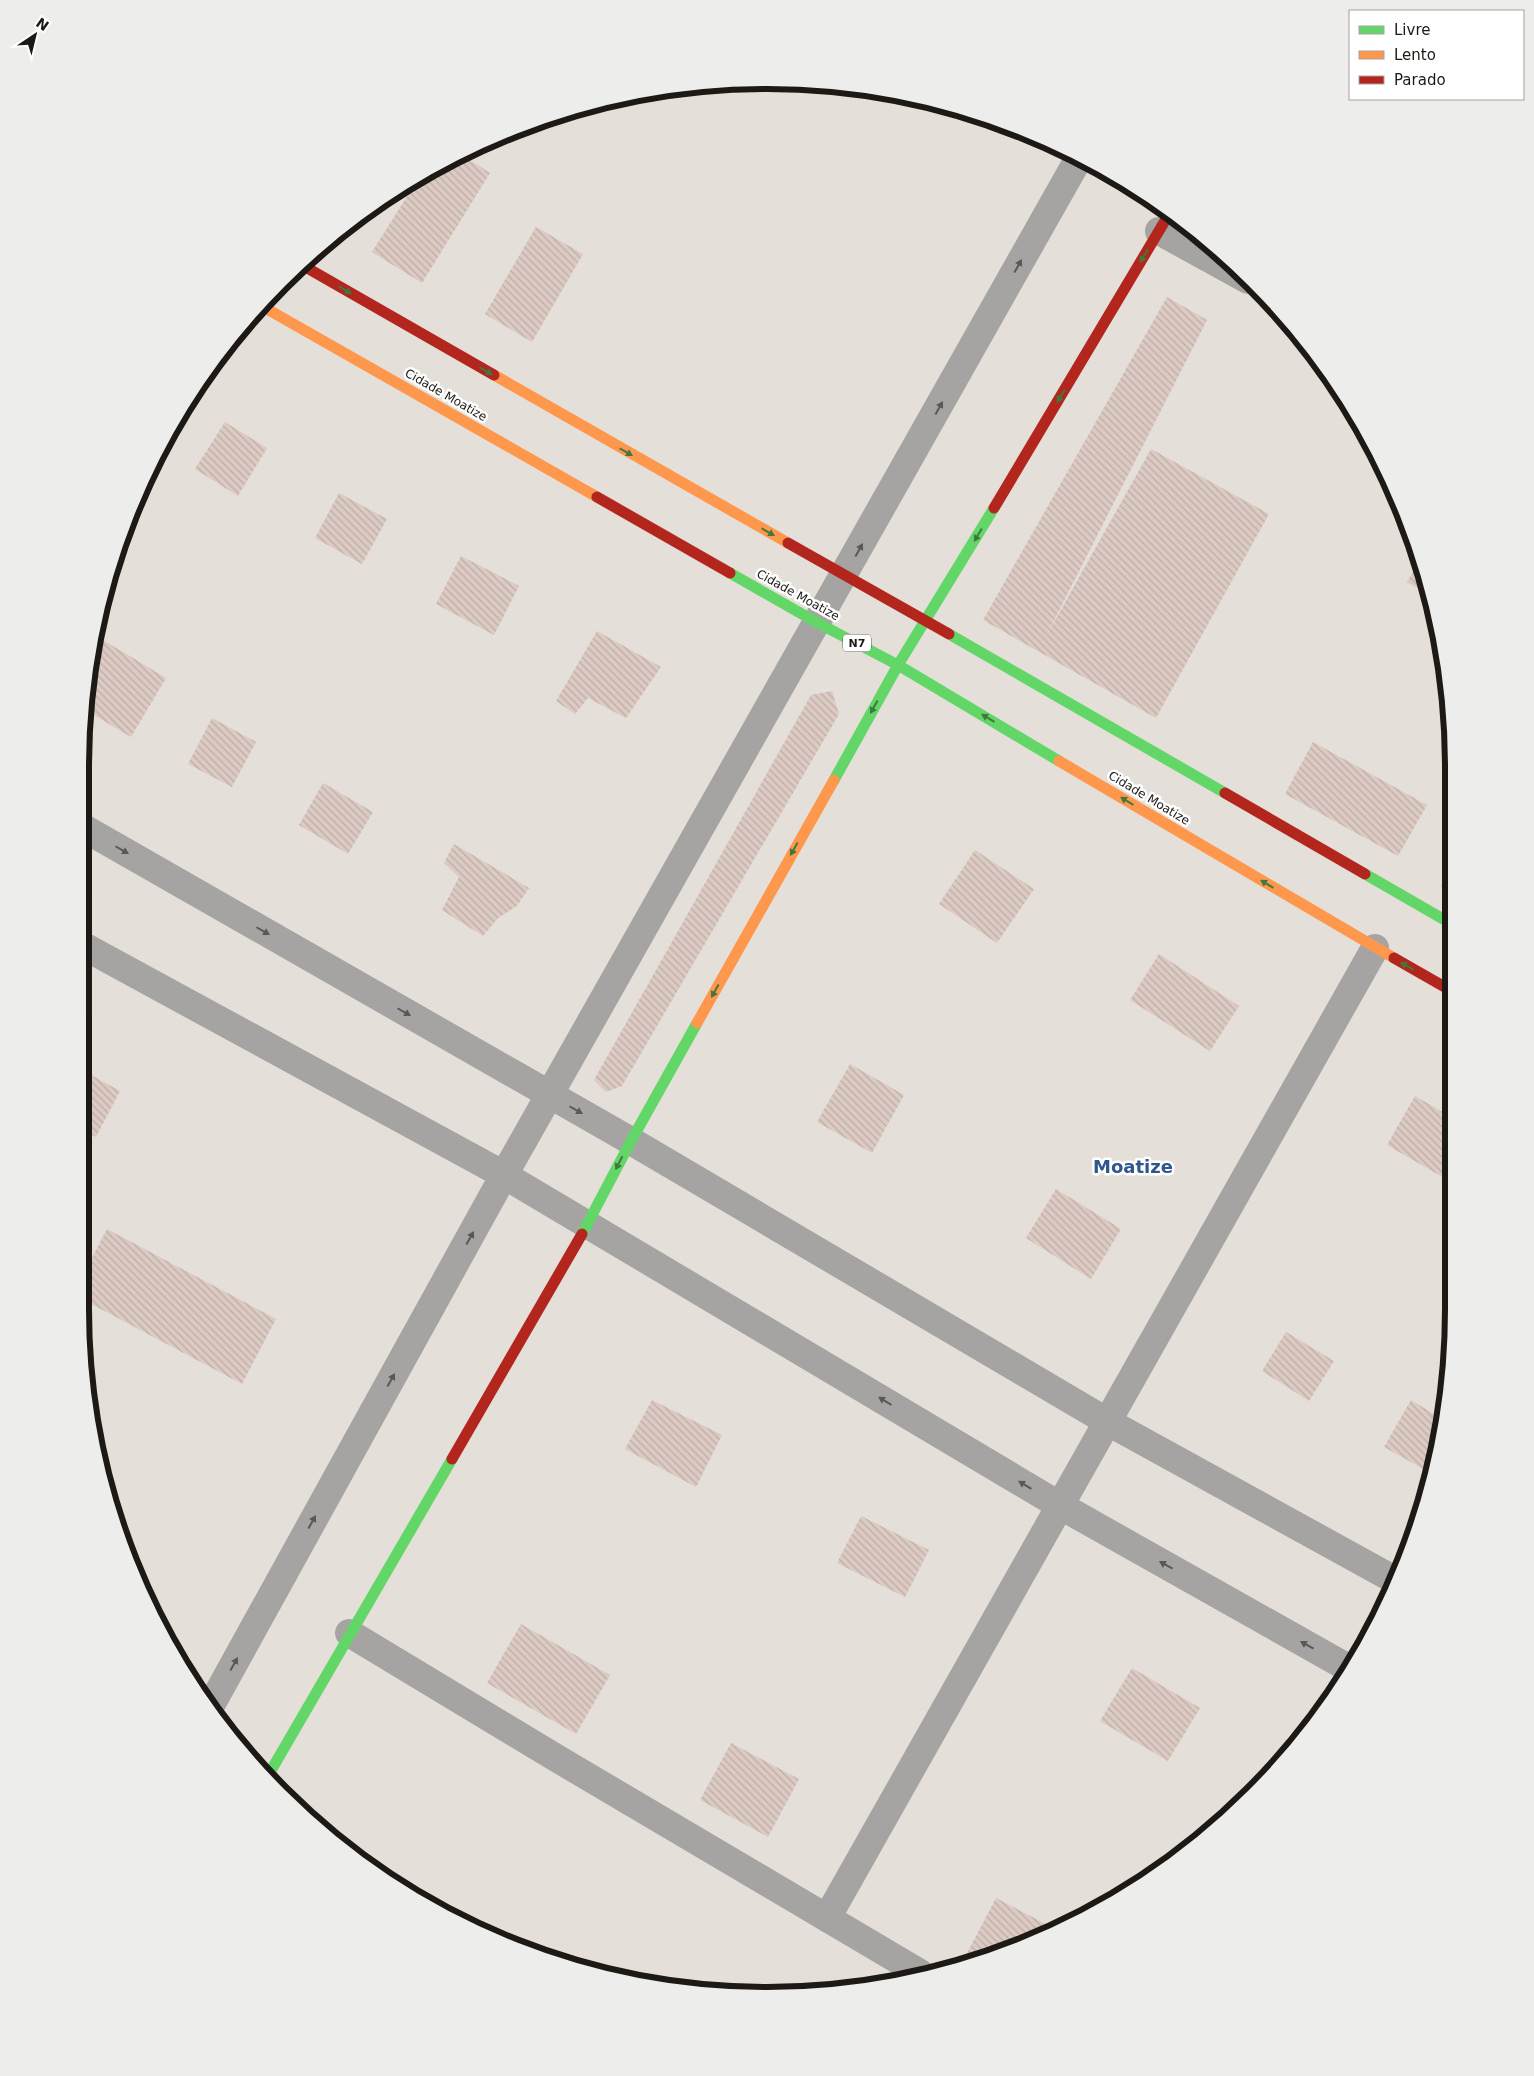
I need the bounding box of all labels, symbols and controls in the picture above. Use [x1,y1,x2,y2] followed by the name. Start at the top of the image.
[10,10,60,60] north arrow
[1349,10,1524,100] legend
[33,14,52,34] text: N
[1394,21,1430,39] text: Livre
[1394,46,1436,64] text: Lento
[1394,71,1446,89] text: Parado
[1140,250,1149,263] one-way arrow
[1014,260,1023,273] one-way arrow
[338,285,351,294] one-way arrow
[403,366,489,424] street label: Cidade Moatize
[479,366,492,375] one-way arrow
[1057,389,1066,402] one-way arrow
[934,401,943,415] one-way arrow
[619,448,634,456] one-way arrow
[761,528,774,537] one-way arrow
[973,529,982,542] one-way arrow
[855,542,863,557] one-way arrow
[754,567,842,623] street label: Cidade Moatize
[843,634,871,651] road number: N7
[870,700,878,715] one-way arrow
[981,714,994,723] one-way arrow
[1106,768,1192,828] street label: Cidade Moatize
[1121,797,1134,806] one-way arrow
[790,843,799,856] one-way arrow
[116,846,129,855] one-way arrow
[1261,880,1274,889] one-way arrow
[256,927,271,935] one-way arrow
[1400,962,1415,970] one-way arrow
[711,983,719,998] one-way arrow
[398,1007,411,1016] one-way arrow
[569,1105,583,1114] one-way arrow
[615,1156,623,1171] one-way arrow
[1093,1156,1173,1177] district label: Moatize
[466,1230,474,1245] one-way arrow
[387,1373,395,1387] one-way arrow
[879,1397,892,1406] one-way arrow
[1018,1480,1031,1489] one-way arrow
[308,1515,317,1529] one-way arrow
[1159,1561,1173,1570] one-way arrow
[1301,1641,1314,1650] one-way arrow
[229,1657,238,1671] one-way arrow

